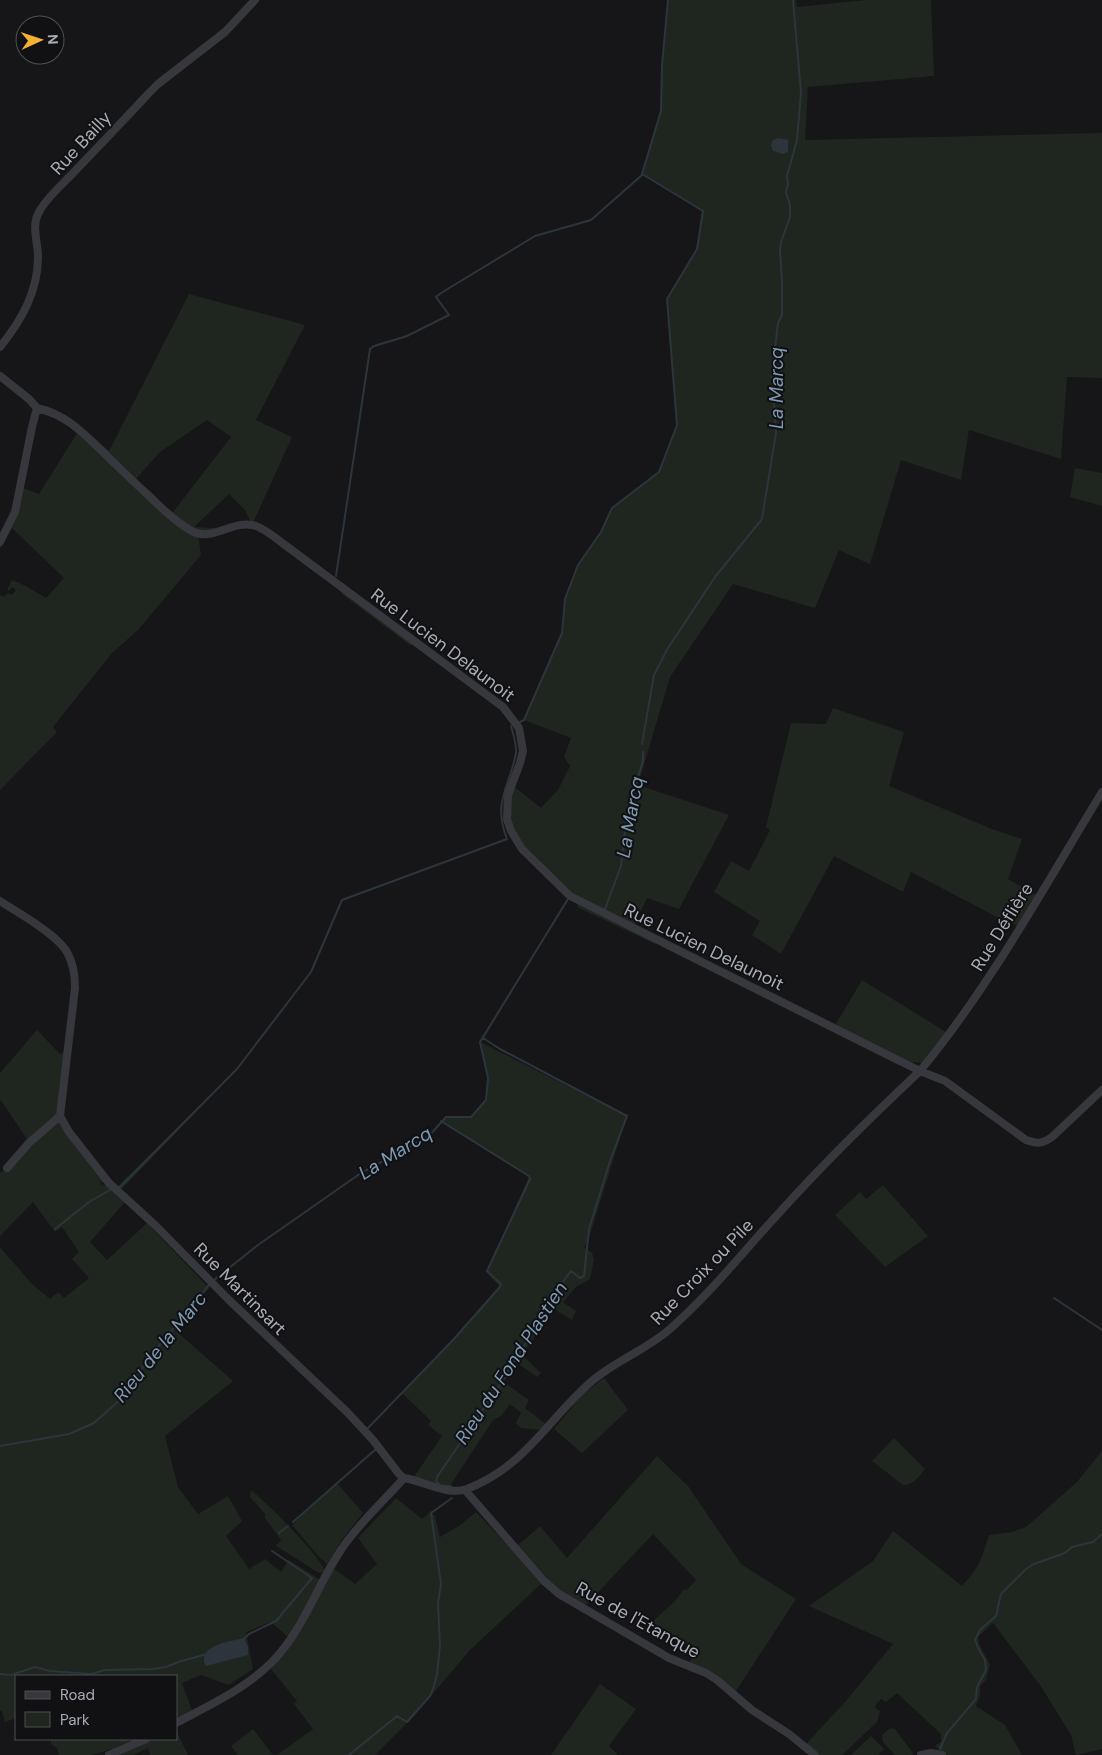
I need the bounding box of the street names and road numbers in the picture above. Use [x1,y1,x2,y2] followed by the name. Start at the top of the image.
[45,106,117,180] street label: Rue Bailly
[366,583,520,707] street label: Rue Lucien Delaunoit
[965,878,1039,976] street label: Rue Déflière
[620,898,788,996] street label: Rue Lucien Delaunoit
[645,1214,759,1330] street label: Rue Croix ou Pile
[188,1237,292,1341] street label: Rue Martinsart
[572,1576,704,1664] street label: Rue de l'Etanque

